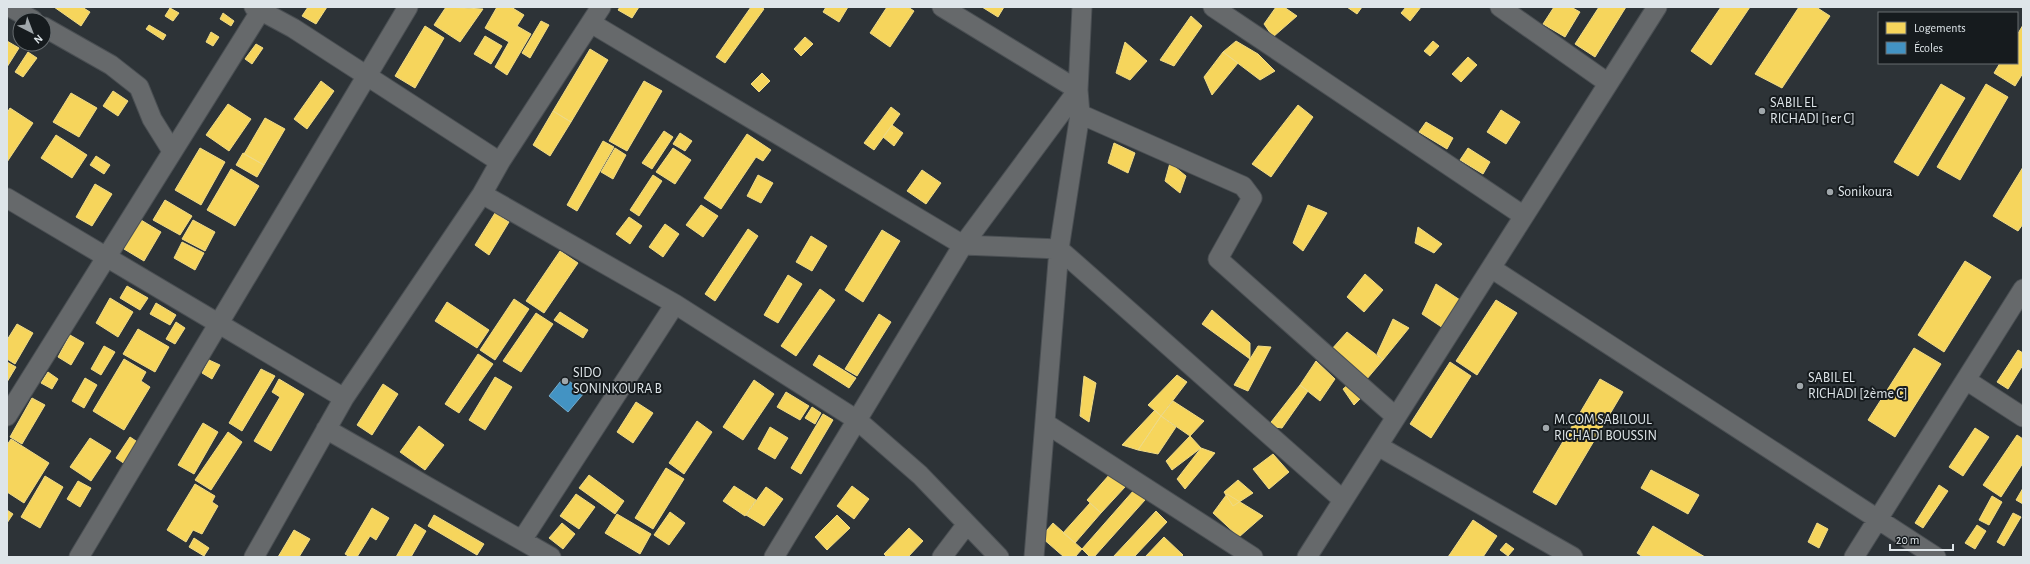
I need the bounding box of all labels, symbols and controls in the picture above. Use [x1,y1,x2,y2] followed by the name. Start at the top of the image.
[12,12,52,52] north arrow
[1878,12,2018,64] legend
[1914,22,1966,34] text: Logements
[32,32,45,46] text: N
[1914,41,1943,54] text: Écoles
[1770,96,1855,126] place label: SABIL EL RICHADI [1er C]
[1757,106,1767,116] marker: SABIL EL RICHADI [1er C]
[1838,185,1893,199] place label: Sonikoura
[1825,187,1835,197] marker: Sonikoura
[573,366,662,396] place label: SIDO SONINKOURA B
[1808,371,1907,401] place label: SABIL EL RICHADI [2ème C]
[560,376,570,386] marker: SIDO SONINKOURA B
[1795,381,1805,391] marker: SABIL EL RICHADI [2ème C]
[1554,413,1657,443] place label: M.COM SABILOUL RICHADI BOUSSIN
[1541,423,1551,433] marker: M.COM SABILOUL RICHADI BOUSSIN
[1890,526,1953,552] scale bar
[1896,534,1919,546] text: 20 m

